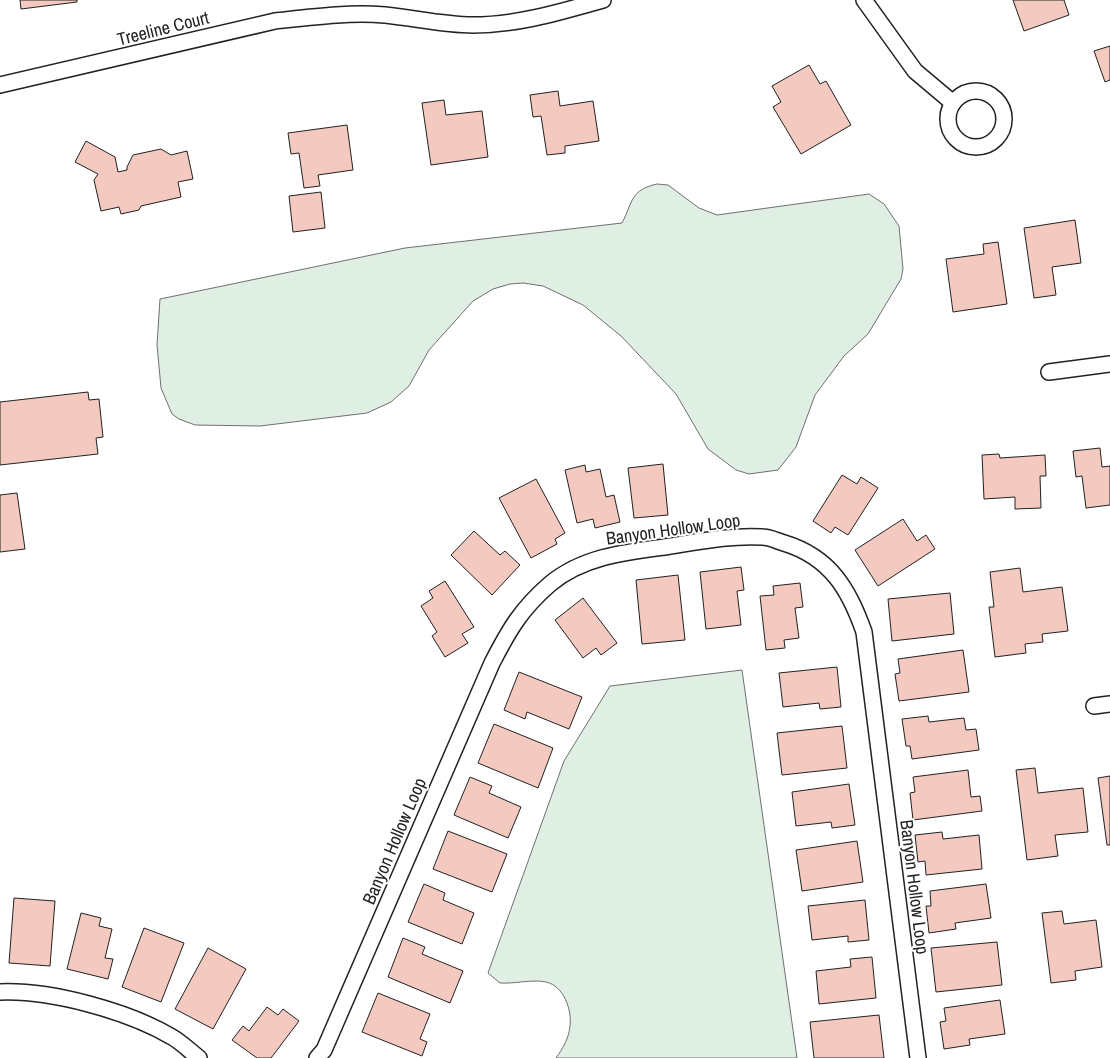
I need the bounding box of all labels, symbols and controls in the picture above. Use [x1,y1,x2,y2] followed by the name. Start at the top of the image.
[114,5,212,51] street label: Treeline Court
[604,507,742,551] street label: Banyon Hollow Loop
[356,774,432,908] street label: Banyon Hollow Loop
[894,818,936,956] street label: Banyon Hollow Loop

